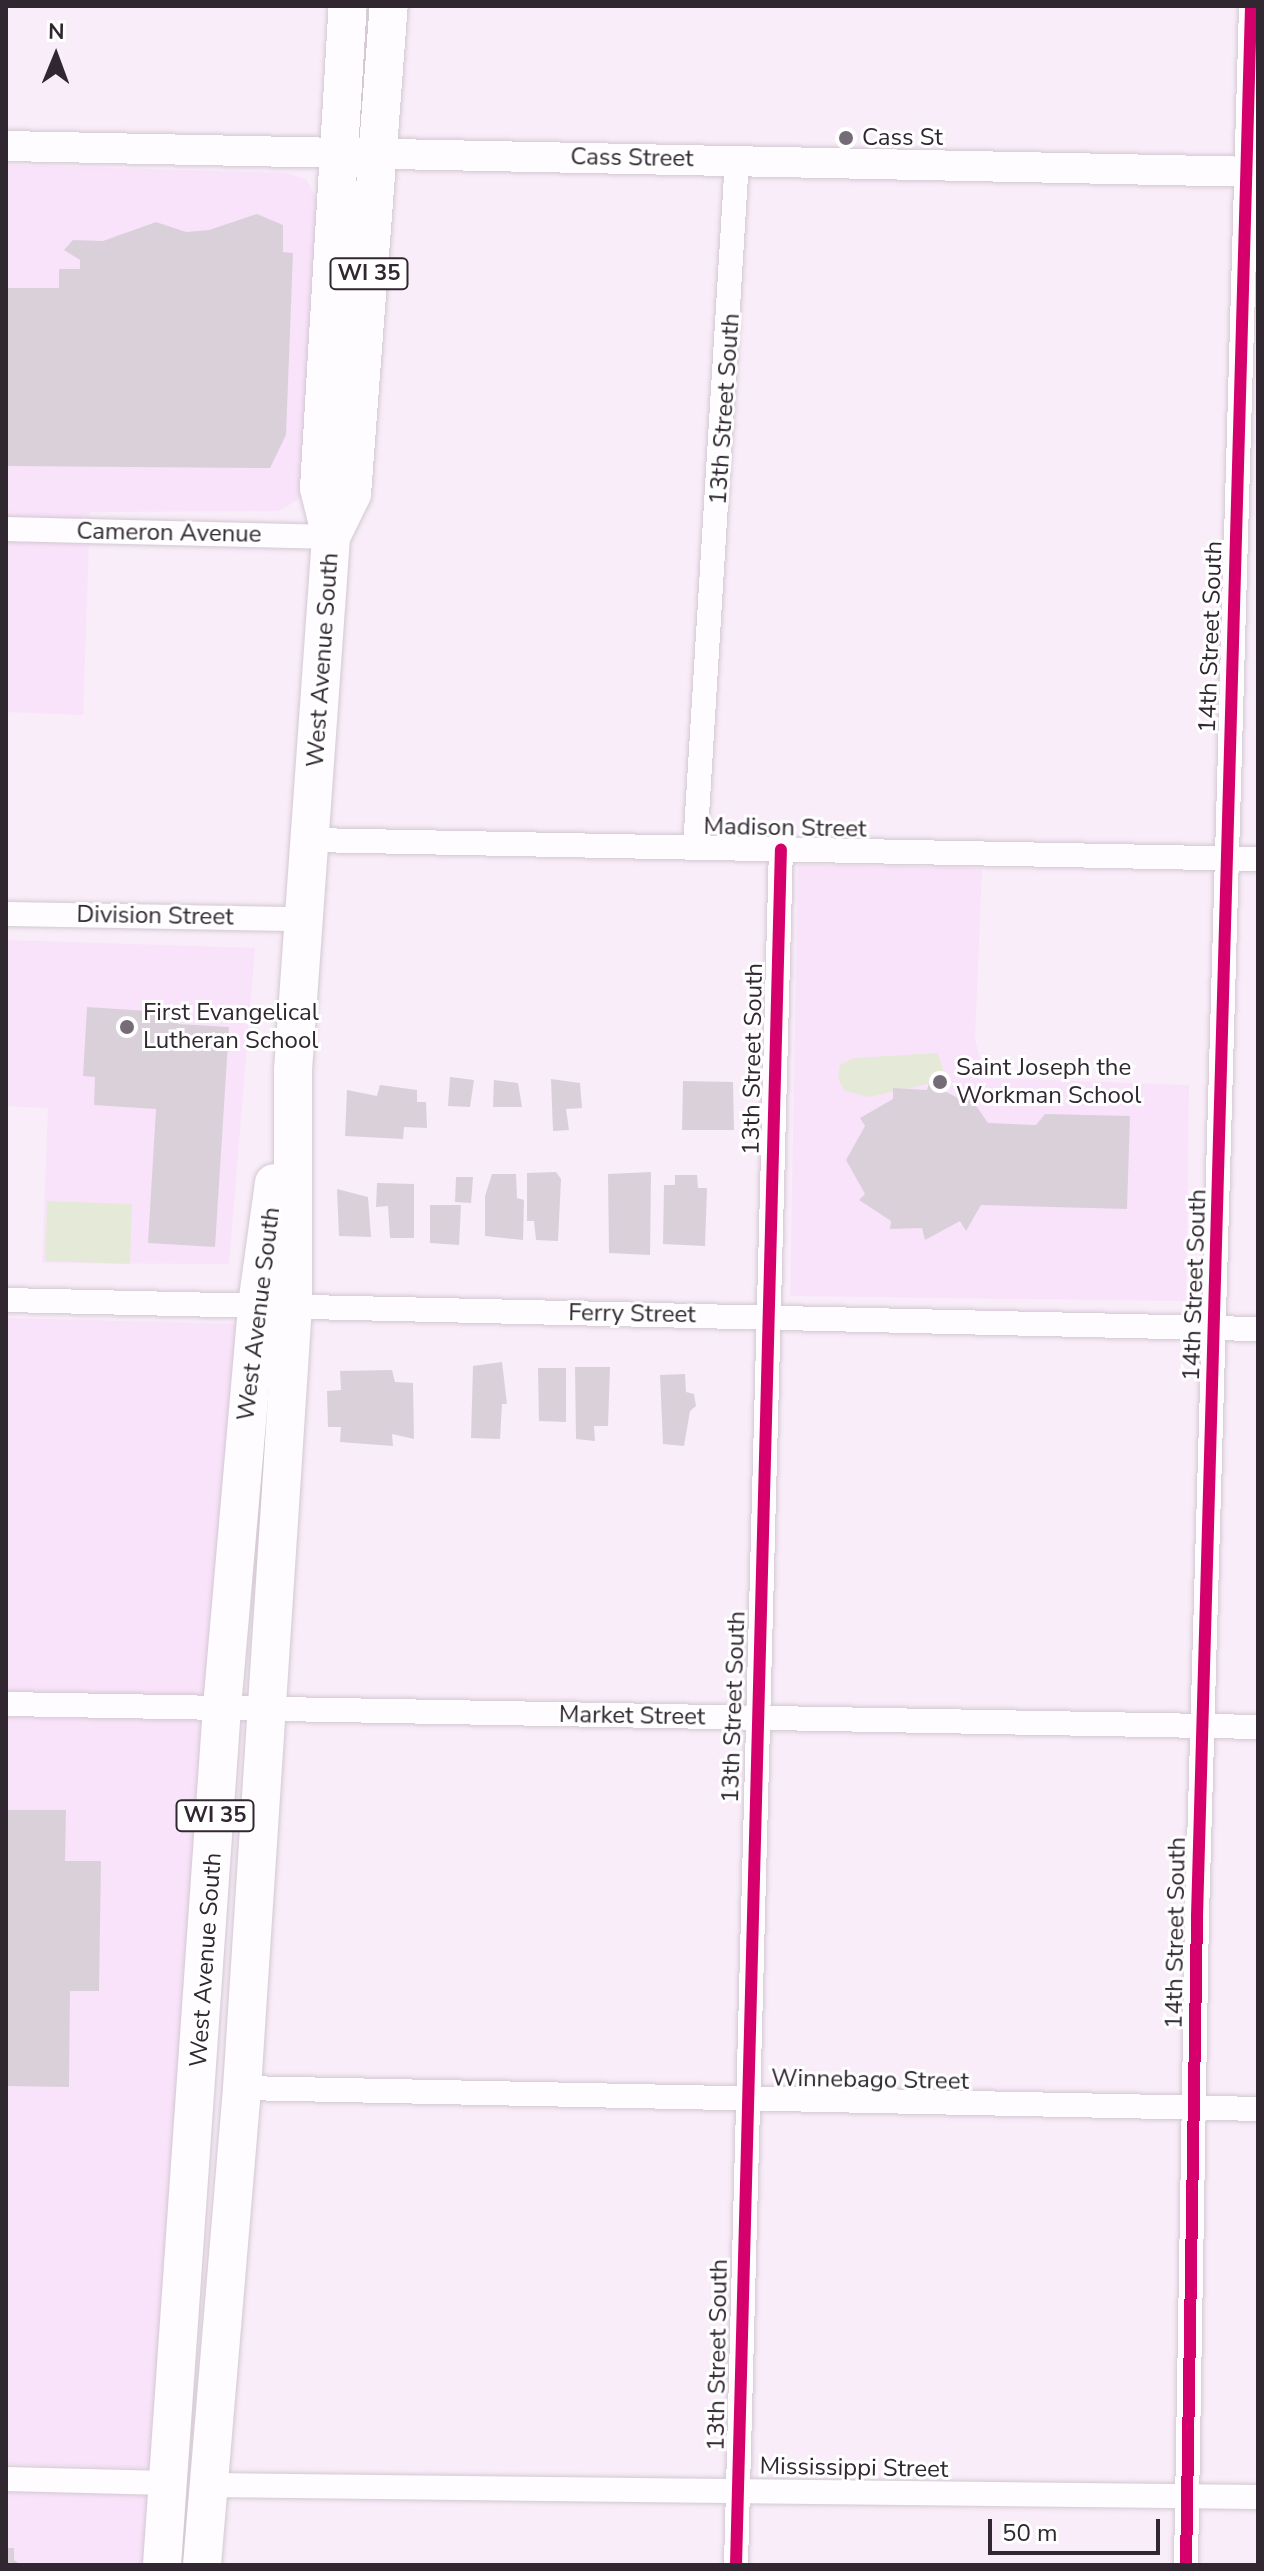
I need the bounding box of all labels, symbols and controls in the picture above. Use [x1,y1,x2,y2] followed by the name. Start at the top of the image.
[16,16,96,96] north arrow
[48,17,65,47] text: N
[862,124,943,152] place label: Cass St
[837,129,855,147] marker: Cass St
[570,143,694,173] street label: Cass Street
[329,256,409,292] road number: WI 35
[704,312,746,506] street label: 13th Street South
[76,517,262,549] street label: Cameron Avenue
[1193,540,1229,734] street label: 14th Street South
[301,552,345,768] street label: West Avenue South
[703,812,867,844] street label: Madison Street
[76,900,234,932] street label: Division Street
[737,963,769,1155] street label: 13th Street South
[143,999,319,1055] place label: First Evangelical Lutheran School
[118,1018,136,1036] marker: First Evangelical Lutheran School
[956,1054,1141,1110] place label: Saint Joseph the Workman School
[931,1073,949,1091] marker: Saint Joseph the Workman School
[1177,1188,1213,1382] street label: 14th Street South
[232,1205,286,1423] street label: West Avenue South
[568,1298,696,1330] street label: Ferry Street
[716,1610,752,1804] street label: 13th Street South
[559,1700,705,1732] street label: Market Street
[175,1798,255,1834] road number: WI 35
[1160,1837,1192,2029] street label: 14th Street South
[184,1852,228,2068] street label: West Avenue South
[771,2064,969,2096] street label: Winnebago Street
[702,2259,734,2451] street label: 13th Street South
[759,2452,949,2484] street label: Mississippi Street
[992,2503,1164,2553] scale bar
[1002,2517,1058,2549] text: 50 m

